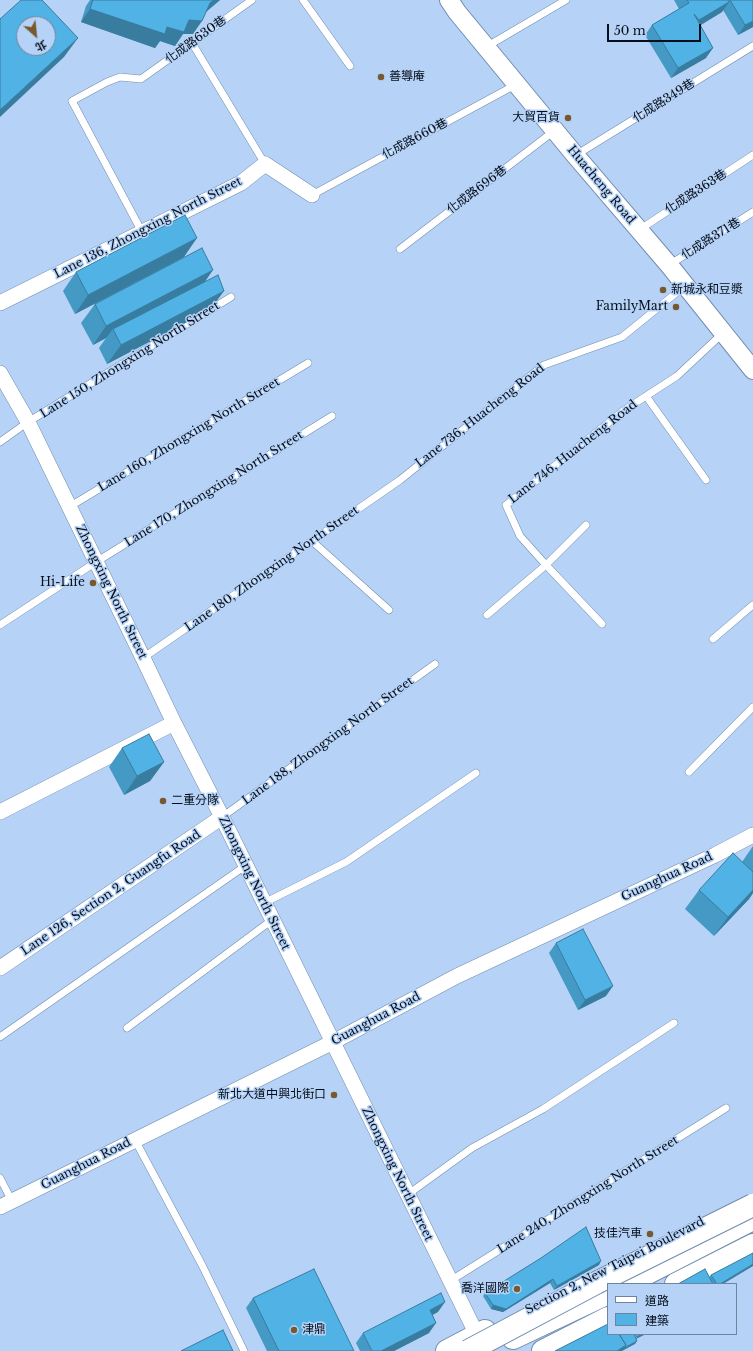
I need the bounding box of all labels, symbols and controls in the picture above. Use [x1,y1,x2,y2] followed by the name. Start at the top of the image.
[163,13,229,67] street label: 化成路630巷
[16,16,56,56] north arrow
[609,16,703,42] scale bar
[614,23,646,38] text: 50 m
[33,37,49,55] text: 北
[389,70,425,84] place label: 善導庵
[376,72,386,82] marker: 善導庵
[630,76,698,126] street label: 化成路349巷
[512,111,560,125] place label: 大貿百貨
[563,113,573,123] marker: 大貿百貨
[380,116,450,162] street label: 化成路660巷
[564,143,638,227] street label: Huacheng Road
[444,163,510,217] street label: 化成路696巷
[663,167,729,217] street label: 化成路363巷
[52,174,244,282] street label: Lane 136, Zhongxing North Street
[679,215,743,263] street label: 化成路371巷
[671,283,743,297] place label: 新城永和豆漿
[658,285,668,295] marker: 新城永和豆漿
[38,299,222,421] street label: Lane 150, Zhongxing North Street
[596,300,668,314] place label: FamilyMart
[671,302,681,312] marker: FamilyMart
[413,361,547,471] street label: Lane 736, Huacheng Road
[95,375,283,495] street label: Lane 160, Zhongxing North Street
[506,397,640,507] street label: Lane 746, Huacheng Road
[122,428,306,550] street label: Lane 170, Zhongxing North Street
[182,503,362,635] street label: Lane 180, Zhongxing North Street
[72,523,150,661] street label: Zhongxing North Street
[40,576,85,590] place label: Hi-Life
[88,578,98,588] marker: Hi-Life
[240,674,416,808] street label: Lane 188, Zhongxing North Street
[171,794,219,808] place label: 二重分隊
[158,796,168,806] marker: 二重分隊
[215,814,293,952] street label: Zhongxing North Street
[19,827,203,959] street label: Lane 126, Section 2, Guangfu Road
[619,850,715,904] street label: Guanghua Road
[329,989,423,1049] street label: Guanghua Road
[218,1088,326,1102] place label: 新北大道中興北街口
[329,1090,339,1100] marker: 新北大道中興北街口
[358,1105,436,1243] street label: Zhongxing North Street
[495,1133,681,1257] street label: Lane 240, Zhongxing North Street
[39,1135,133,1193] street label: Guanghua Road
[523,1214,707,1318] street label: Section 2, New Taipei Boulevard
[594,1227,642,1241] place label: 技佳汽車
[645,1229,655,1239] marker: 技佳汽車
[461,1282,509,1296] place label: 喬洋國際
[607,1283,737,1335] legend
[512,1284,522,1294] marker: 喬洋國際
[645,1293,669,1308] text: 道路
[645,1313,669,1328] text: 建築
[302,1323,326,1337] place label: 津鼎
[289,1325,299,1335] marker: 津鼎

